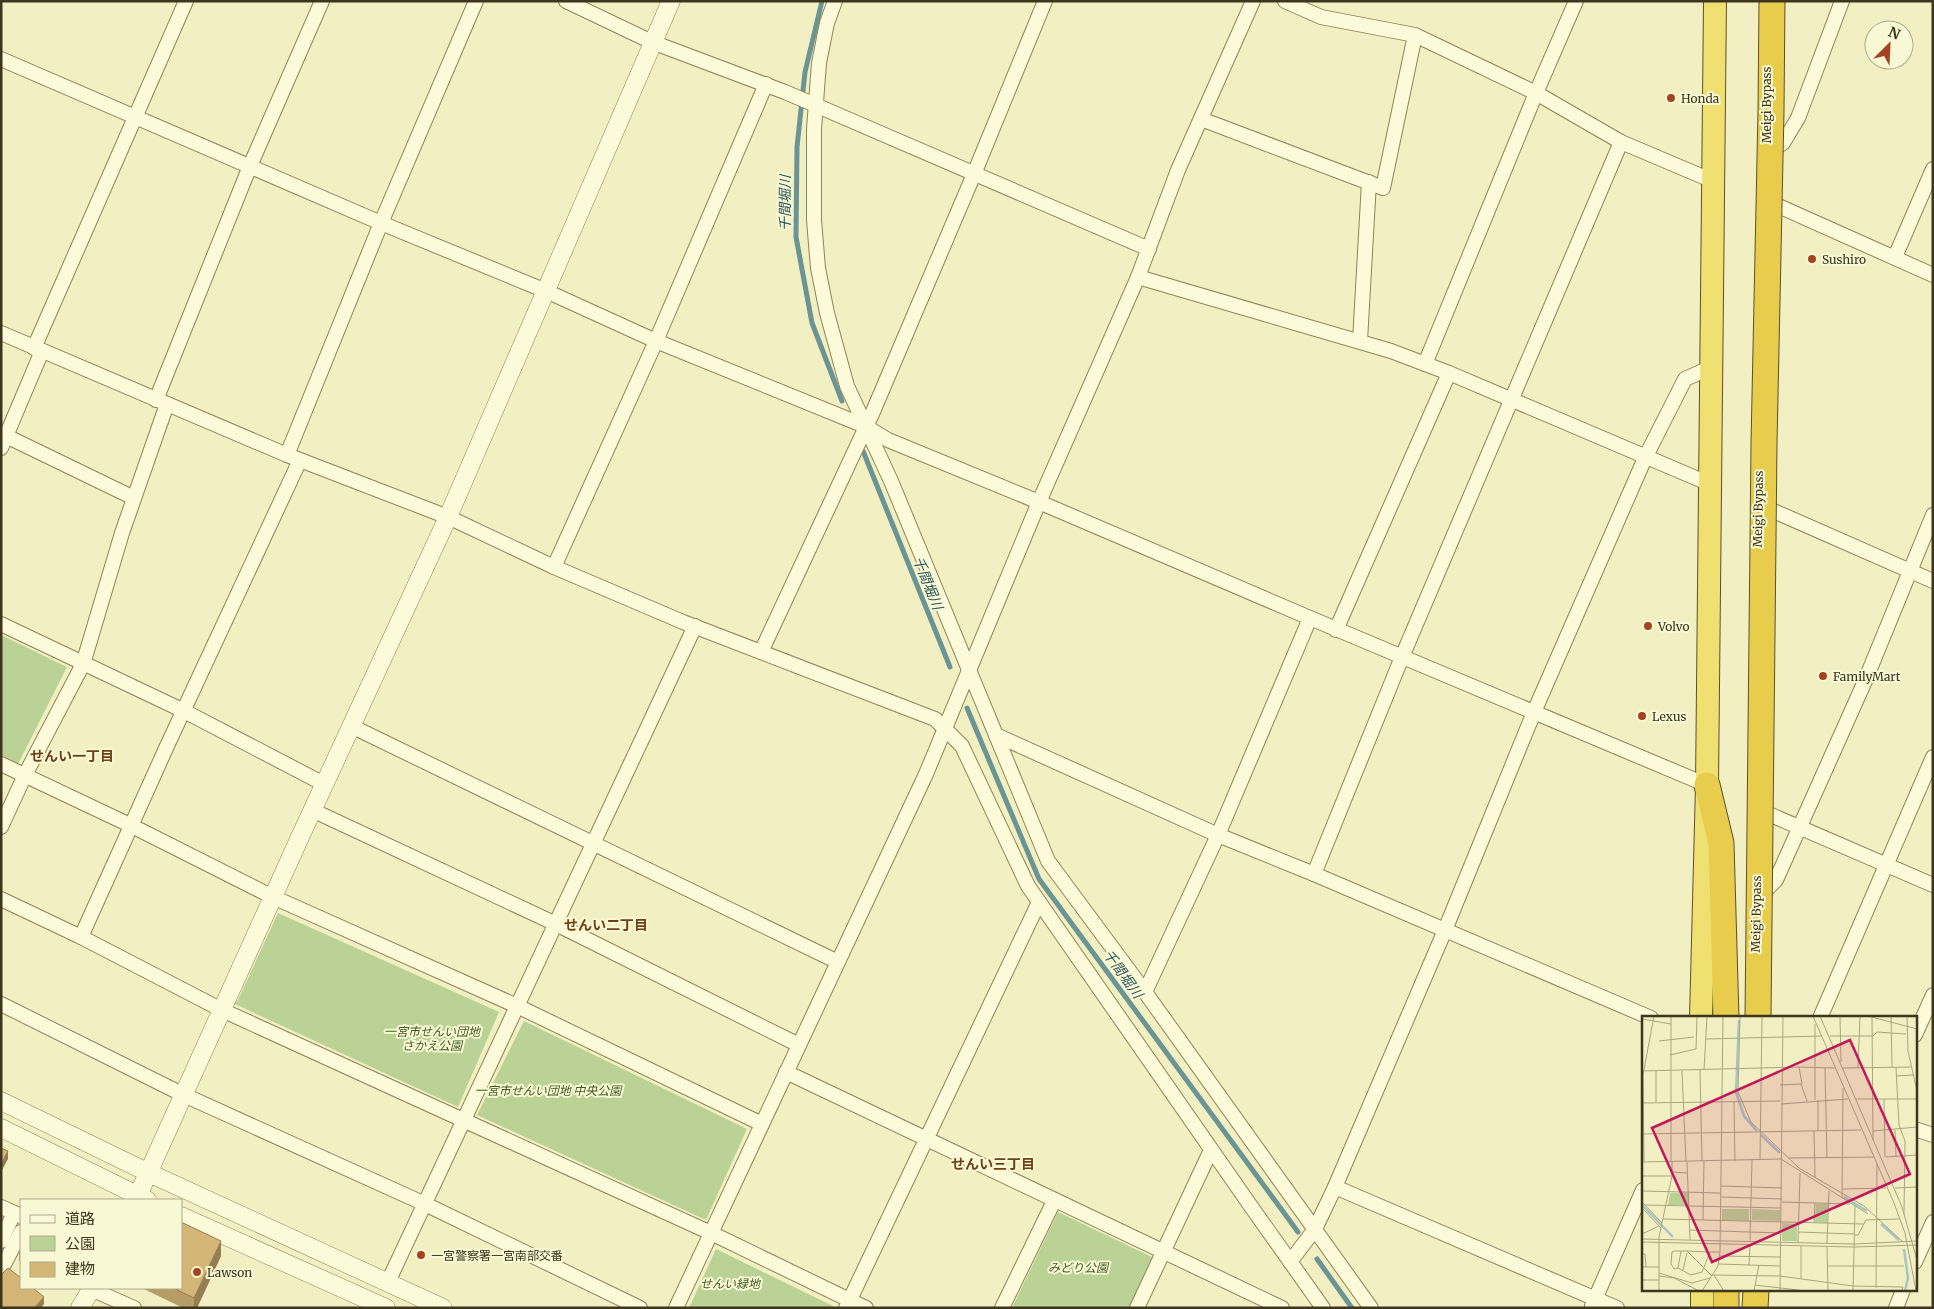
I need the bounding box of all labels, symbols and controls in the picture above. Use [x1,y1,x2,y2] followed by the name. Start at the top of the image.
[1864,20,1914,70] north arrow
[1886,23,1903,44] text: N
[1759,67,1774,143] street label: Meigi Bypass
[1681,91,1720,106] place label: Honda
[1665,92,1677,104] marker: Honda
[776,173,794,231] water label: 千間堀川
[1822,252,1866,267] place label: Sushiro
[1806,253,1818,265] marker: Sushiro
[1750,470,1766,547] street label: Meigi Bypass
[909,554,948,614] water label: 千間堀川
[1657,619,1689,634] place label: Volvo
[1642,620,1654,632] marker: Volvo
[1833,669,1901,684] place label: FamilyMart
[1817,670,1829,682] marker: FamilyMart
[1652,709,1686,724] place label: Lexus
[1636,710,1648,722] marker: Lexus
[30,747,114,765] district label: せんい一丁目
[1748,875,1764,952] street label: Meigi Bypass
[564,916,648,934] district label: せんい二丁目
[1099,946,1148,1004] water label: 千間堀川
[1642,1016,1916,1292] inset map
[384,1024,482,1053] park label: 一宮市せんい団地 さかえ公園
[475,1083,623,1098] park label: 一宮市せんい団地 中央公園
[951,1155,1035,1173] district label: せんい三丁目
[20,1199,182,1289] legend
[65,1209,95,1228] text: 道路
[65,1234,95,1253] text: 公園
[431,1248,563,1263] place label: 一宮警察署一宮南部交番
[415,1249,427,1261] marker: 一宮警察署一宮南部交番
[65,1259,95,1278] text: 建物
[1048,1260,1110,1275] park label: みどり公園
[207,1265,252,1280] place label: Lawson
[191,1266,203,1278] marker: Lawson
[700,1276,762,1291] park label: せんい緑地

